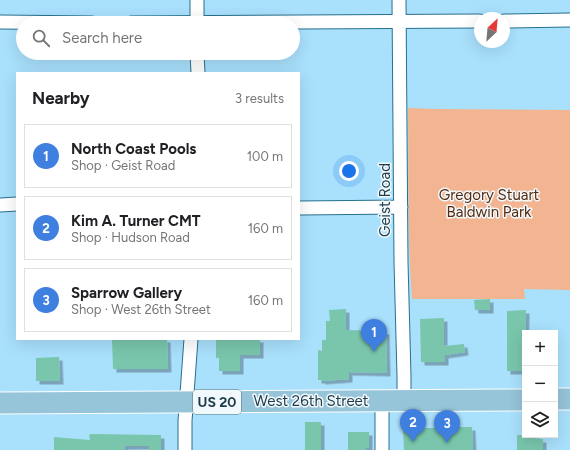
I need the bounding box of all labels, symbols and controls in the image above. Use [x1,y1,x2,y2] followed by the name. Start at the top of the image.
[474,12,510,48] north arrow
[16,16,300,60] search box
[30,27,52,49] icon: search
[62,29,142,47] text: Search here
[32,88,90,108] text: Nearby
[235,91,284,106] text: 3 results
[71,140,196,158] text: North Coast Pools
[43,149,49,164] text: 1
[247,149,283,164] text: 100 m
[71,158,175,173] text: Shop · Geist Road
[339,161,359,181] your location
[376,163,394,237] street label: Geist Road
[439,186,540,221] park label: Gregory Stuart Baldwin Park
[71,212,201,230] text: Kim A. Turner CMT
[42,221,50,236] text: 2
[248,221,283,236] text: 160 m
[71,230,190,245] text: Shop · Hudson Road
[71,284,182,302] text: Sparrow Gallery
[42,293,50,308] text: 3
[248,293,283,308] text: 160 m
[71,302,211,317] text: Shop · West 26th Street
[361,319,387,352] pin: 1
[522,330,558,438] map controls
[522,330,558,366] button: +
[522,366,558,402] button: −
[193,390,241,414] road number: US 20
[254,392,369,410] street label: West 26th Street
[522,402,558,438] button: layers
[400,409,426,442] pin: 2
[434,410,460,443] pin: 3

